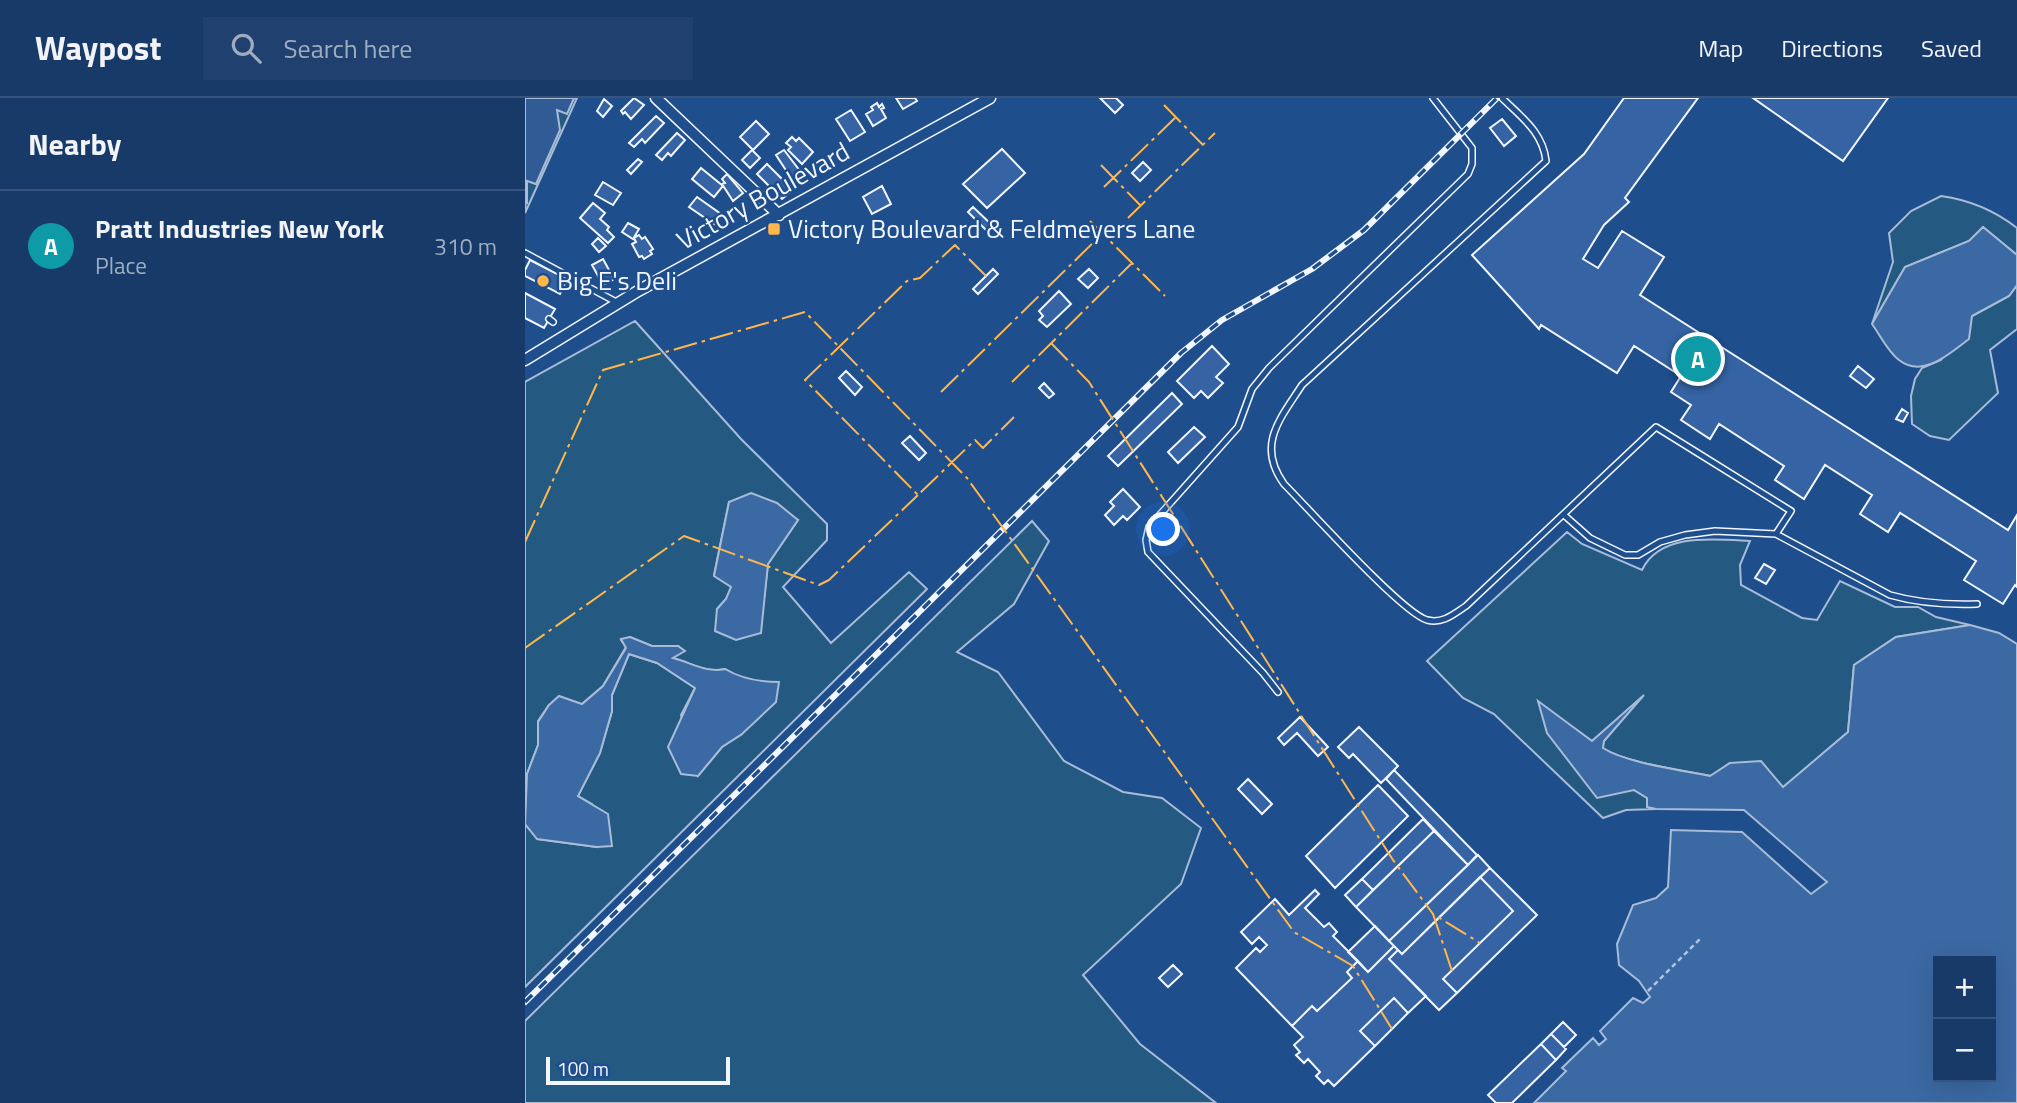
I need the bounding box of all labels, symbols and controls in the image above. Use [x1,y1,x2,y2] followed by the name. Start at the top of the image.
[203,17,693,80] search box
[35,23,161,73] text: Waypost
[227,29,265,67] icon: search
[283,29,412,68] text: Search here
[1698,30,1743,66] text: Map
[1781,30,1883,66] text: Directions
[1921,30,1982,66] text: Saved
[28,121,121,167] text: Nearby
[669,132,856,259] street label: Victory Boulevard
[95,209,384,248] text: Pratt Industries New York
[788,209,1195,248] place label: Victory Boulevard & Feldmeyers Lane
[766,221,782,237] marker: Victory Boulevard & Feldmeyers Lane
[44,229,58,264] text: A
[434,229,497,264] text: 310 m
[95,248,147,283] text: Place
[557,261,677,300] place label: Big E's Deli
[535,273,551,289] marker: Big E's Deli
[1675,333,1721,385] pin: A
[1146,512,1180,546] your location
[1933,956,1996,1082] map controls
[1933,956,1996,1019] button: +
[1933,1019,1996,1082] button: −
[546,1054,730,1086] scale bar
[557,1054,609,1083] text: 100 m

